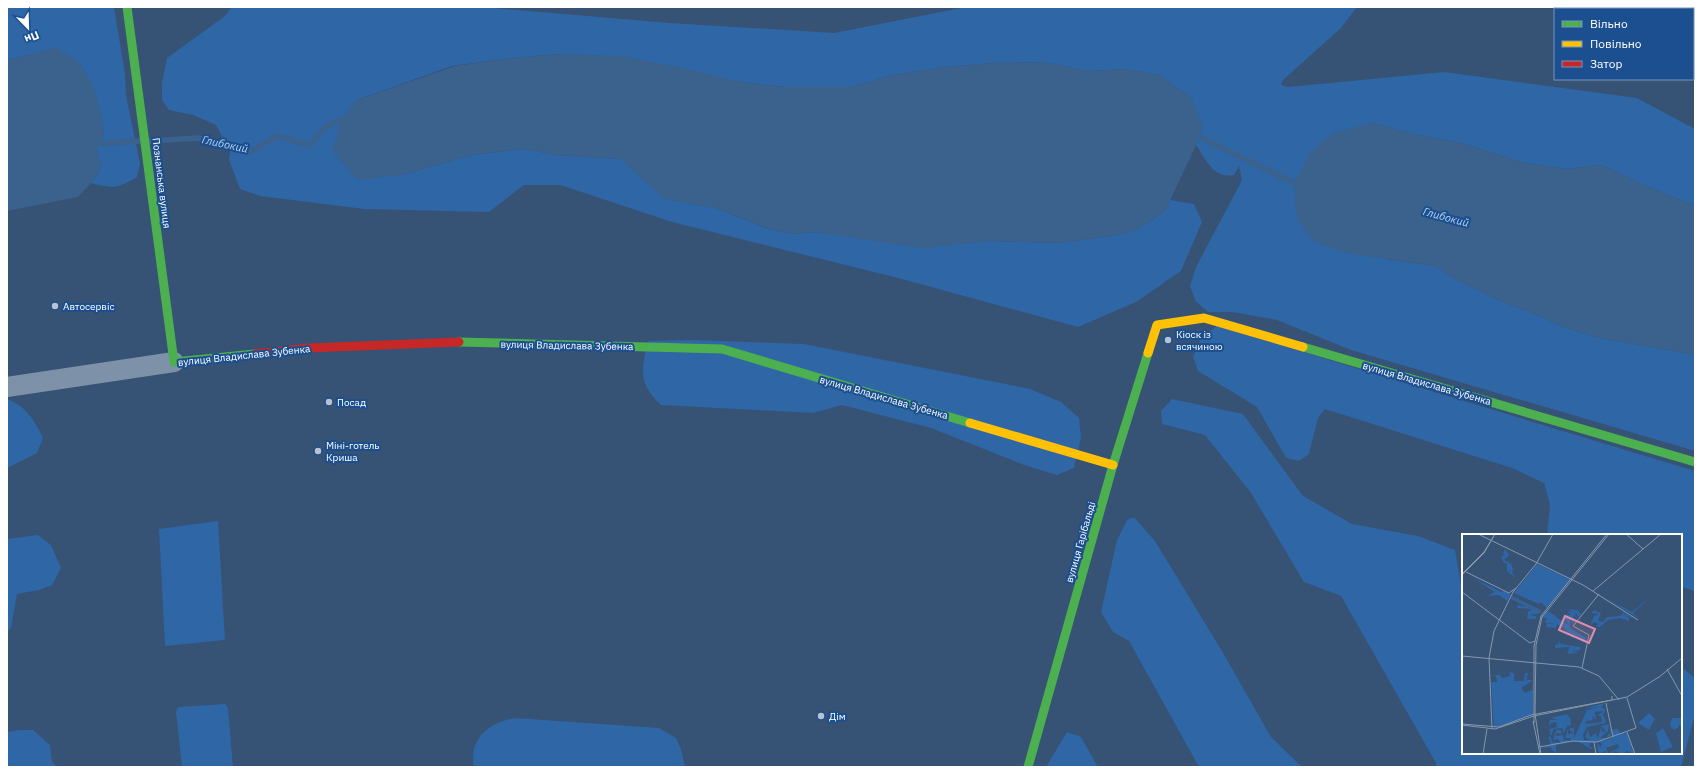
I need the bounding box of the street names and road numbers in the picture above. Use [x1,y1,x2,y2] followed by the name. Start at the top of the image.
[149,137,174,229] street label: Познанська вулиця
[500,338,634,353] street label: вулиця Владислава Зубенка
[177,342,312,369] street label: вулиця Владислава Зубенка
[1361,359,1493,408] street label: вулиця Владислава Зубенка
[818,373,950,422] street label: вулиця Владислава Зубенка
[1063,500,1098,584] street label: вулиця Гарібальді

